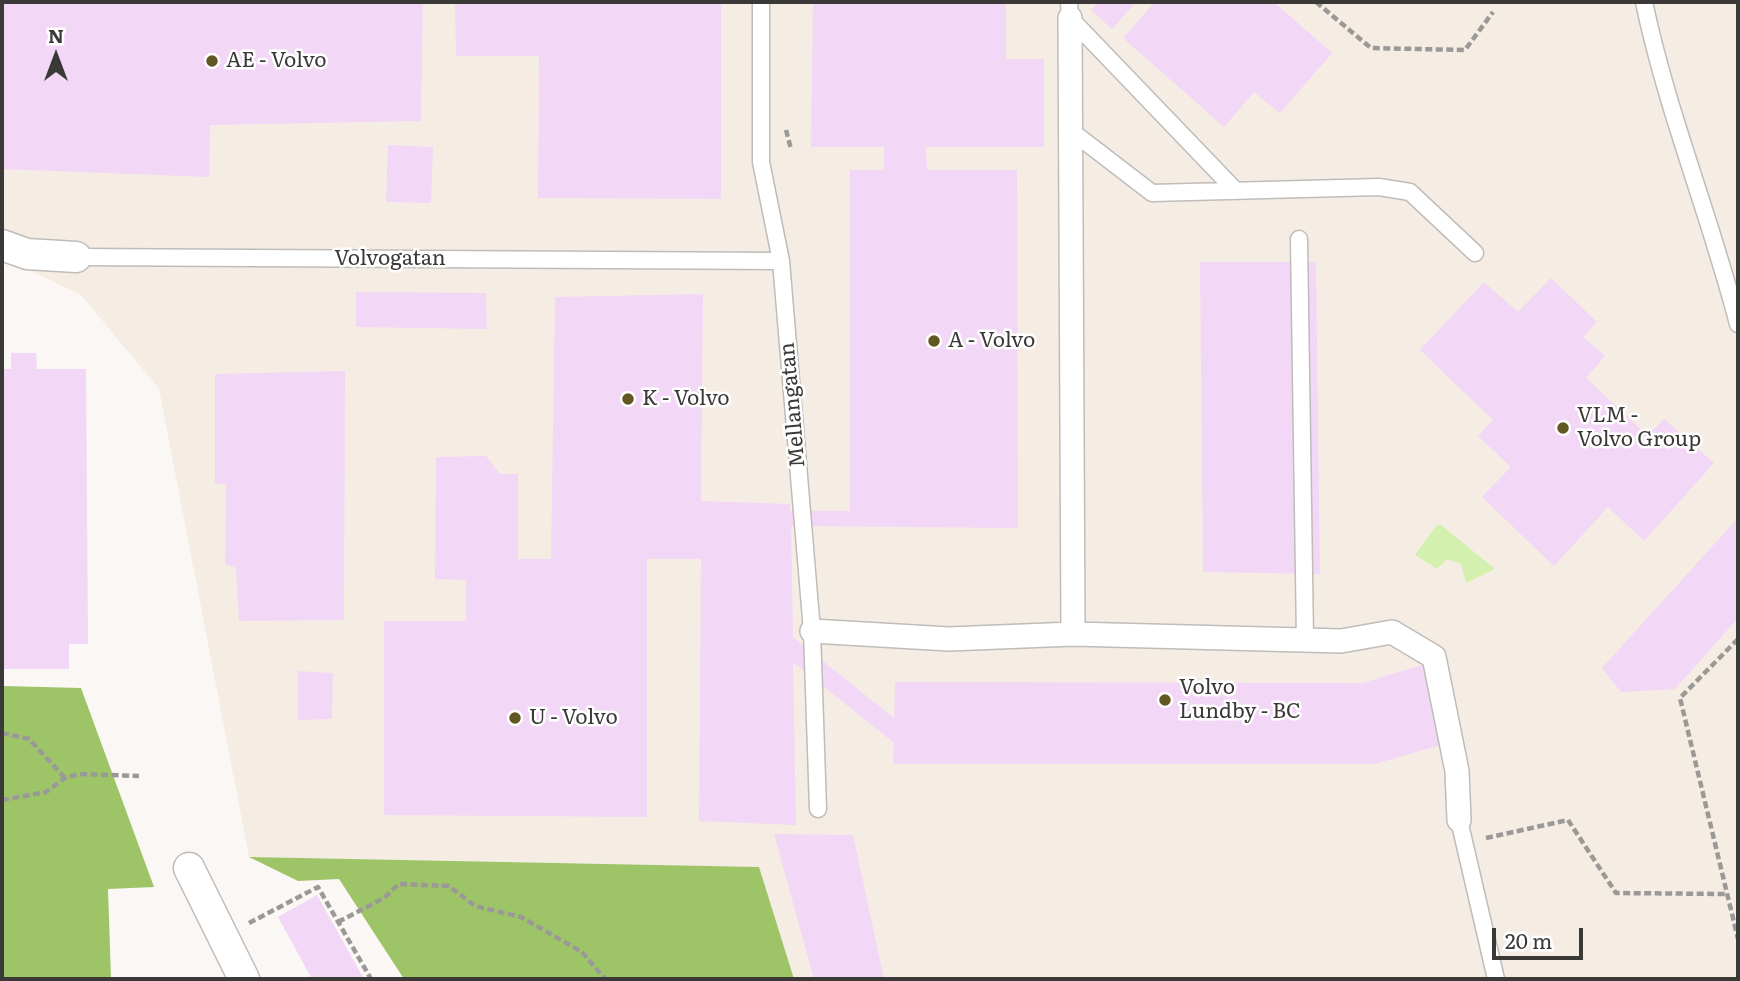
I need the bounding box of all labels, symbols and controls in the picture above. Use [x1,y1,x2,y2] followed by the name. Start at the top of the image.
[21,21,91,91] north arrow
[48,21,64,49] text: N
[226,48,327,74] place label: AE - Volvo
[204,53,220,69] marker: AE - Volvo
[334,246,446,272] street label: Volvogatan
[948,328,1035,354] place label: A - Volvo
[926,333,942,349] marker: A - Volvo
[775,341,811,469] street label: Mellangatan
[642,386,730,412] place label: K - Volvo
[620,391,636,407] marker: K - Volvo
[1577,403,1701,453] place label: VLM - Volvo Group
[1555,420,1571,436] marker: VLM - Volvo Group
[1179,675,1301,725] place label: Volvo Lundby - BC
[1157,692,1173,708] marker: Volvo Lundby - BC
[529,705,618,731] place label: U - Volvo
[507,710,523,726] marker: U - Volvo
[1495,914,1586,958] scale bar
[1505,924,1552,955] text: 20 m

